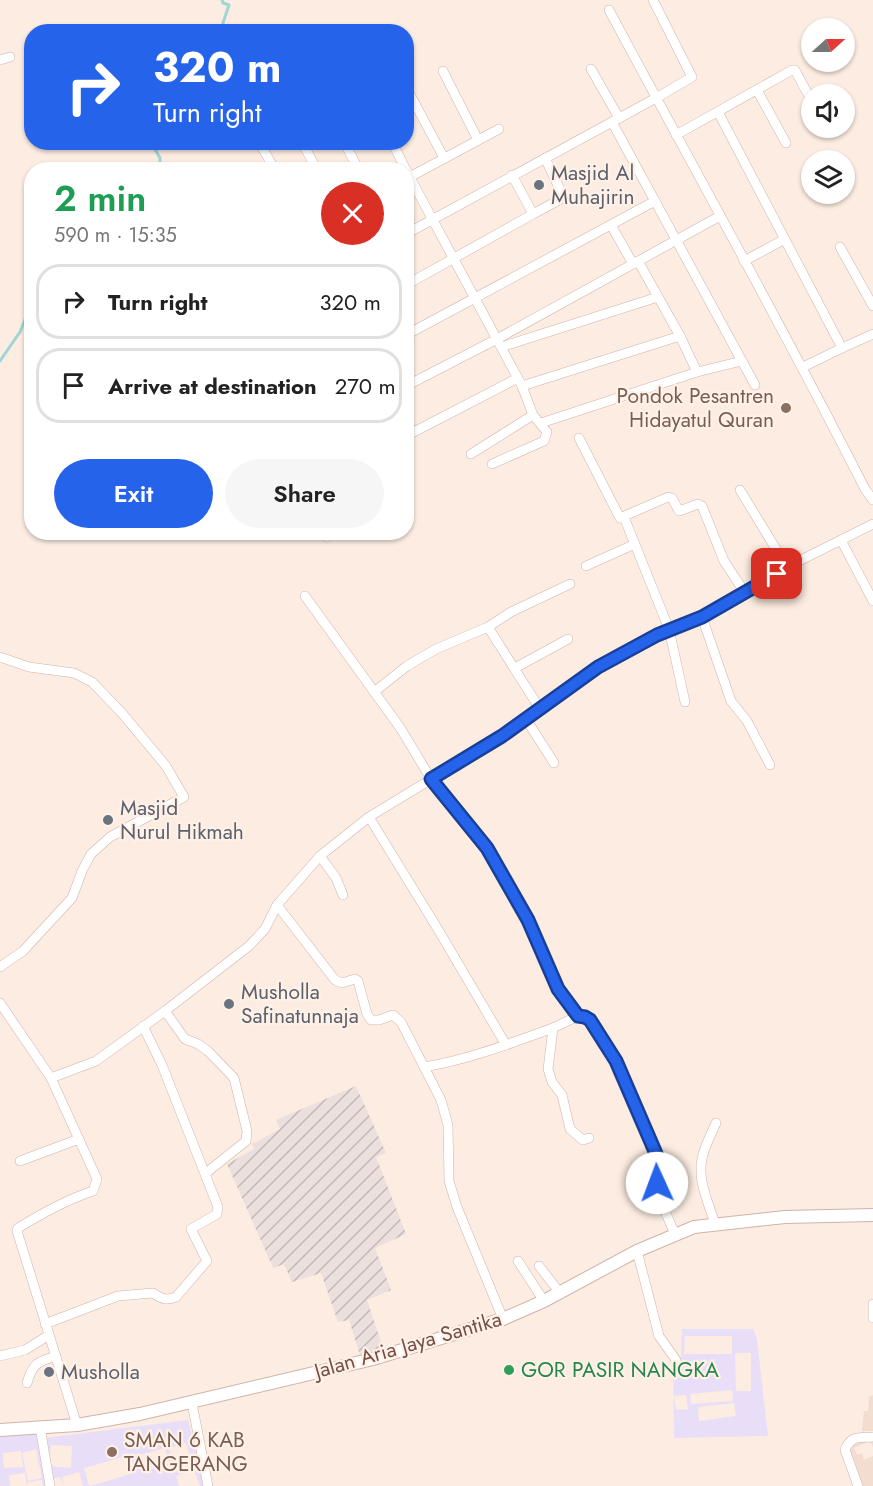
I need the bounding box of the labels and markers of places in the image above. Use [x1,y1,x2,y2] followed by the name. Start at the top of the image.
[551,158,635,212] place label: Masjid Al Muhajirin
[532,178,546,192] marker: Masjid Al Muhajirin
[617,381,774,435] place label: Pondok Pesantren Hidayatul Quran
[779,401,793,415] marker: Pondok Pesantren Hidayatul Quran
[751,548,802,599] pin
[120,793,244,847] place label: Masjid Nurul Hikmah
[101,813,115,827] marker: Masjid Nurul Hikmah
[241,977,359,1031] place label: Musholla Safinatunnaja
[222,997,236,1011] marker: Musholla Safinatunnaja
[521,1355,719,1385] place label: GOR PASIR NANGKA
[61,1357,140,1387] place label: Musholla
[502,1363,516,1377] marker: GOR PASIR NANGKA
[42,1365,56,1379] marker: Musholla
[124,1425,248,1479] place label: SMAN 6 KAB TANGERANG
[105,1445,119,1459] marker: SMAN 6 KAB TANGERANG

